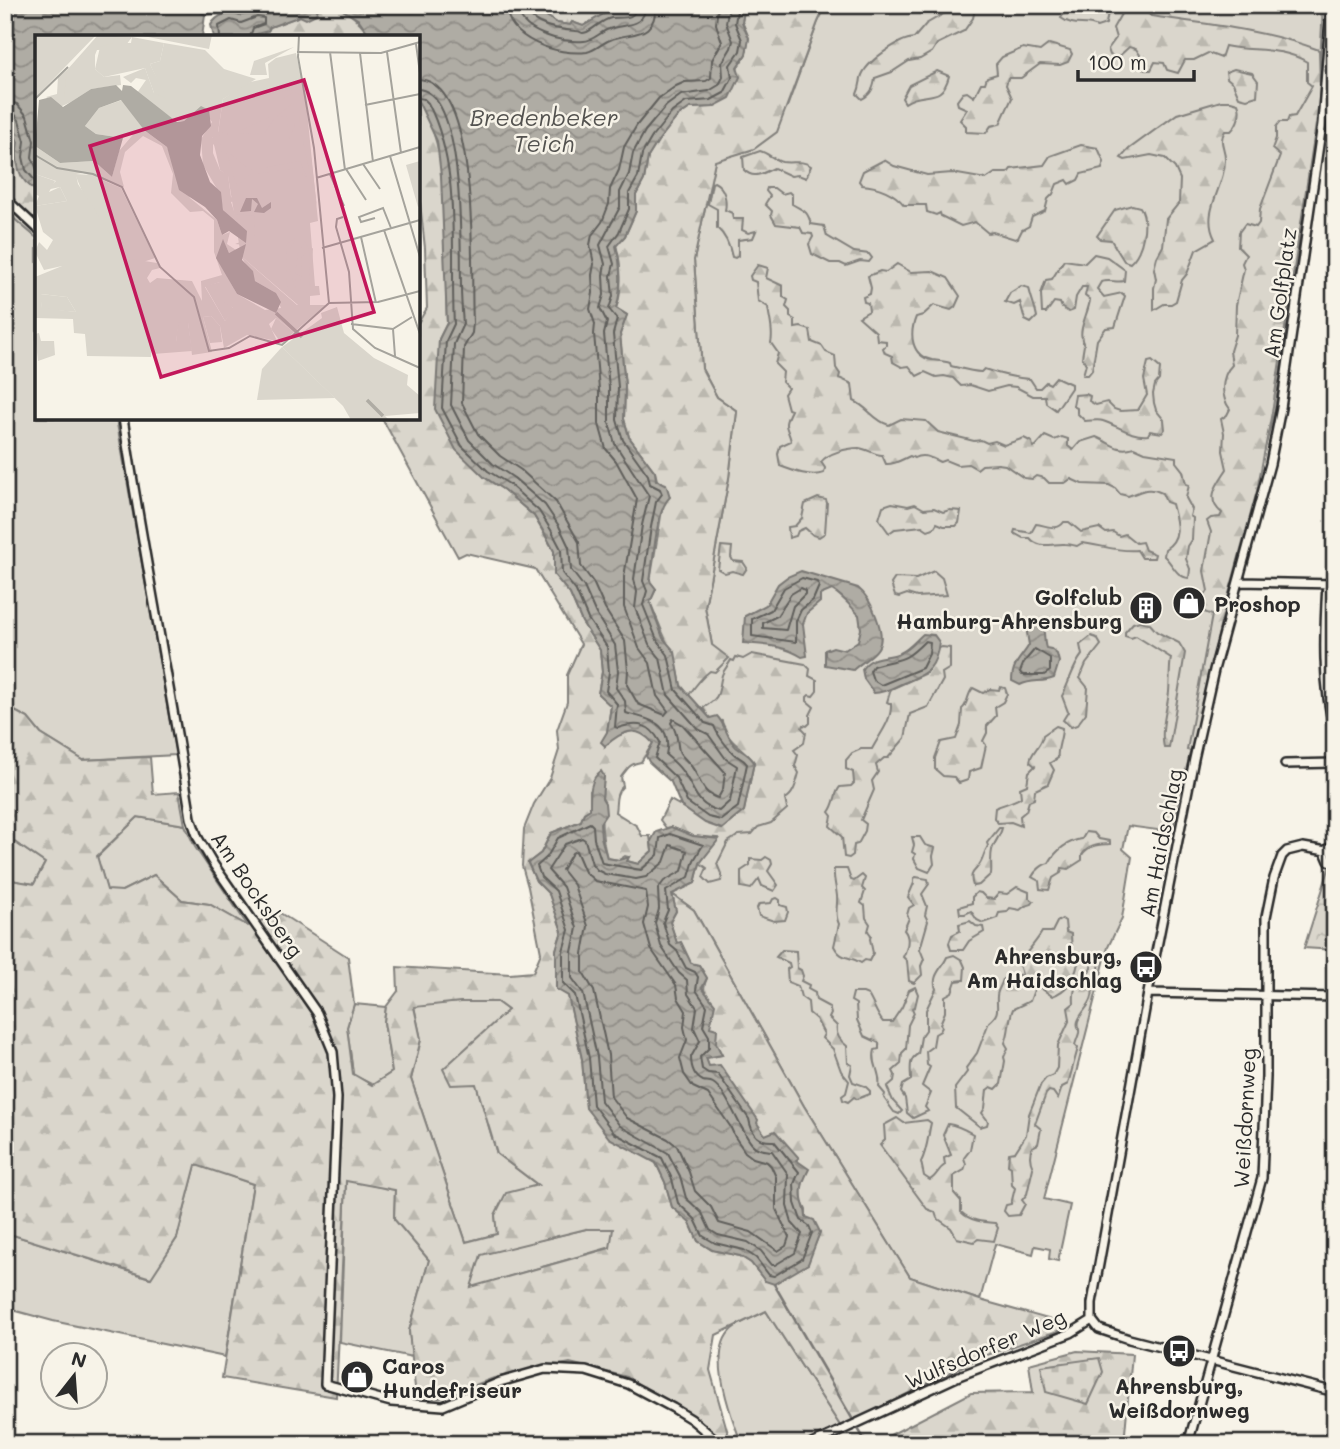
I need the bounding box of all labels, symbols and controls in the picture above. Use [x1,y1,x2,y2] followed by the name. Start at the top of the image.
[35,35,420,420] inset map
[1078,38,1193,82] scale bar
[1088,48,1147,75] text: 100 m
[470,102,618,158] water label: Bredenbeker Teich
[1256,226,1302,360] street label: Am Golfplatz
[896,583,1122,634] place label: Golfclub Hamburg-Ahrensburg
[1170,584,1208,622] shop icon: Proshop
[1127,589,1165,627] building icon: Golfclub Hamburg-Ahrensburg
[1214,590,1301,617] place label: Proshop
[1132,766,1188,920] street label: Am Haidschlag
[206,826,310,962] street label: Am Bocksberg
[967,942,1122,993] place label: Ahrensburg, Am Haidschlag
[1127,948,1165,986] bus stop icon: Ahrensburg, Am Haidschlag
[1227,1047,1261,1189] street label: Weißdornweg
[901,1302,1069,1394] street label: Wulfsdorfer Weg
[1160,1332,1198,1370] bus stop icon: Ahrensburg, Weißdornweg
[38,1340,108,1410] north arrow
[69,1345,90,1373] text: N
[382,1352,522,1403] place label: Caros Hundefriseur
[338,1358,376,1396] shop icon: Caros Hundefriseur
[1109,1372,1249,1423] place label: Ahrensburg, Weißdornweg

